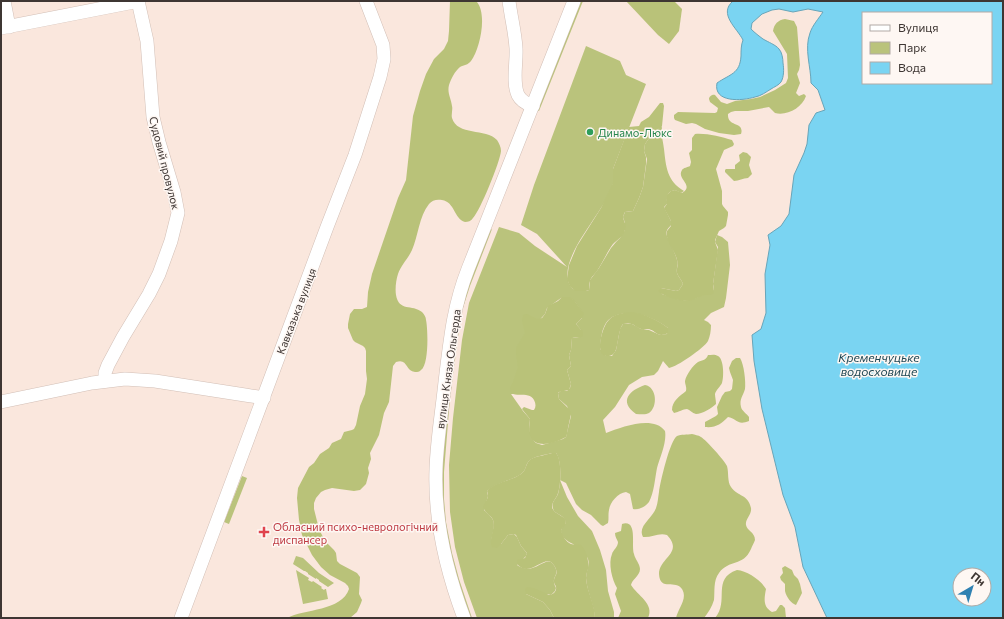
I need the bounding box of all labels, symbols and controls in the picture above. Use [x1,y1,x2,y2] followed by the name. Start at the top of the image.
[862,12,992,84] legend
[898,20,939,34] text: Вулиця
[898,40,927,54] text: Парк
[898,60,926,74] text: Вода
[147,115,183,211] street label: Судовий провулок
[598,126,672,139] place label: Динамо-Люкс
[585,127,595,137] marker: Динамо-Люкс
[274,266,318,356] street label: Кавказька вулиця
[433,308,463,430] street label: вулиця Князя Ольгерда
[838,350,920,378] water label: Кременчуцьке водосховище
[273,520,438,546] place label: Обласний психо-неврологічний диспансер
[258,526,270,538] marker: Обласний психо-неврологічний диспансер
[952,567,992,607] north arrow
[969,569,988,588] text: Пн

